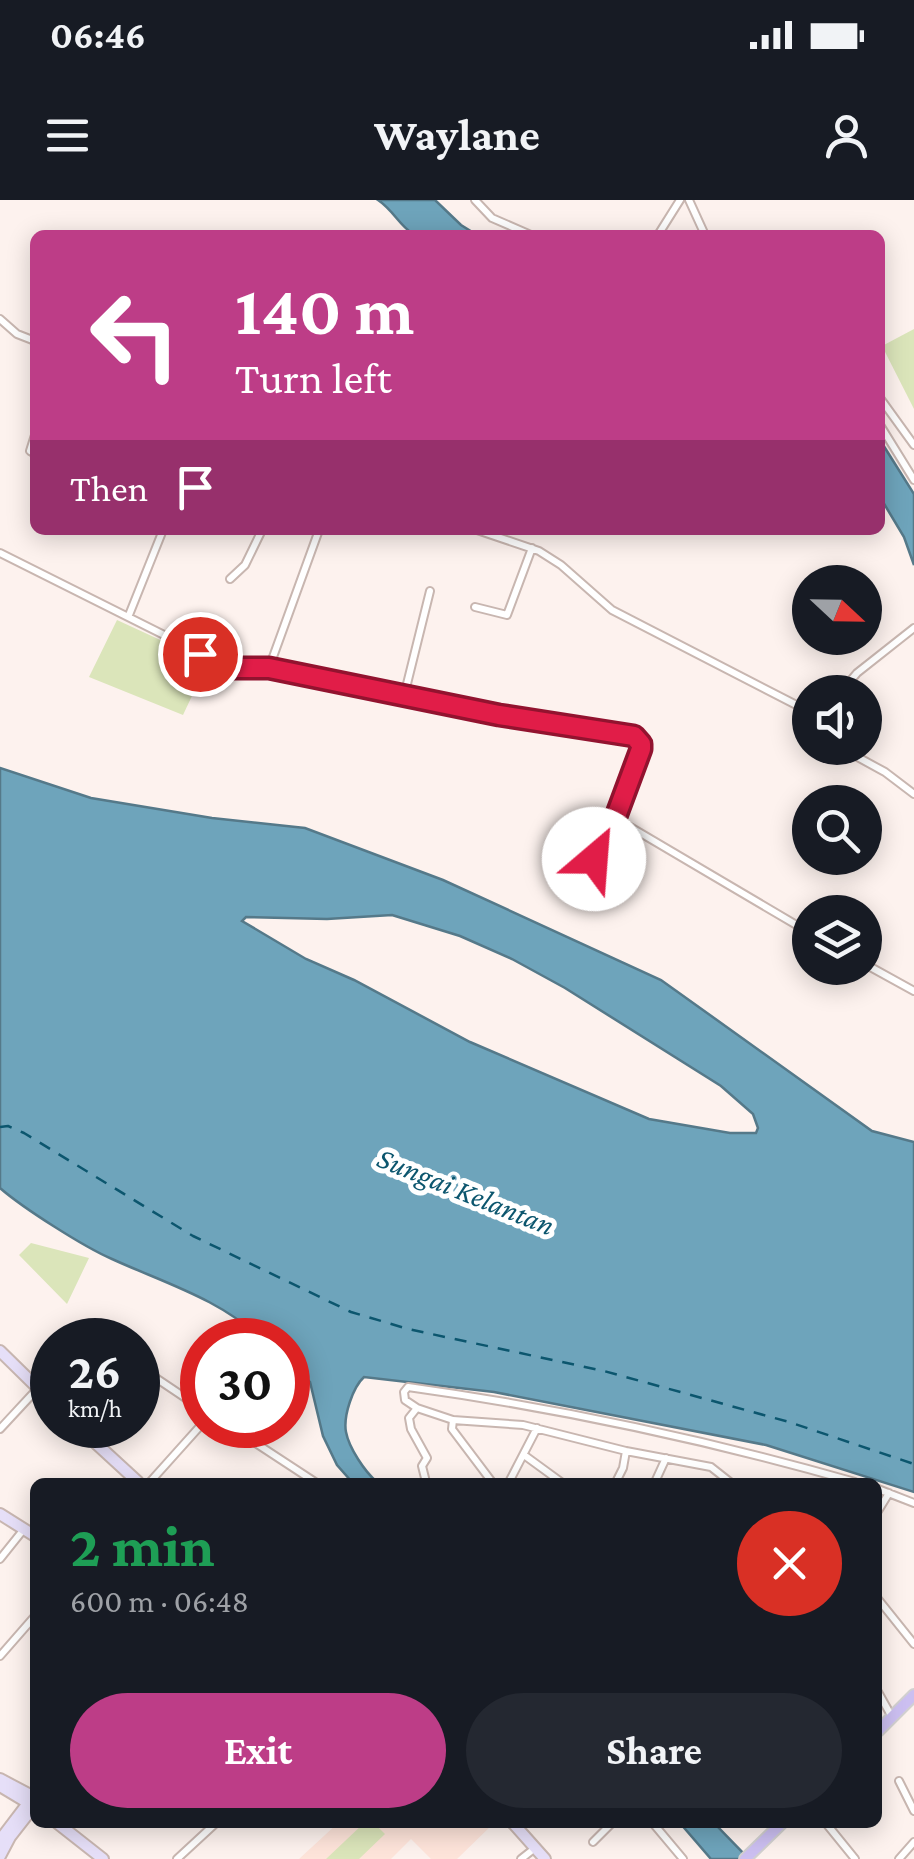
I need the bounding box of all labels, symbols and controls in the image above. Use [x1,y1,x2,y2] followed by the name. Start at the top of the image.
[50,14,146,56] text: 06:46
[40,108,95,163] icon: menu
[819,108,874,163] icon: person
[374,110,540,160] text: Waylane
[70,270,200,400] icon: left
[235,271,414,349] text: 140 m
[235,353,392,403] text: Turn left
[168,460,223,515] icon: arrive
[70,467,148,509] text: Then
[792,565,882,655] north arrow
[792,565,882,985] map controls
[158,612,243,697] pin
[173,627,228,682] icon: arrive
[792,675,882,765] button: sound
[792,785,882,875] button: search
[542,807,646,911] position arrow
[792,895,882,985] button: layers
[372,1140,559,1242] water label: Sungai Kelantan
[180,1318,310,1448] speed limit sign: 30
[69,1343,121,1399] text: 26
[68,1395,122,1422] text: km/h
[737,1511,842,1616] button: close
[70,1512,215,1579] text: 2 min
[70,1583,249,1619] text: 600 m · 06:48
[70,1693,446,1808] button: Exit
[466,1693,842,1808] button: Share

